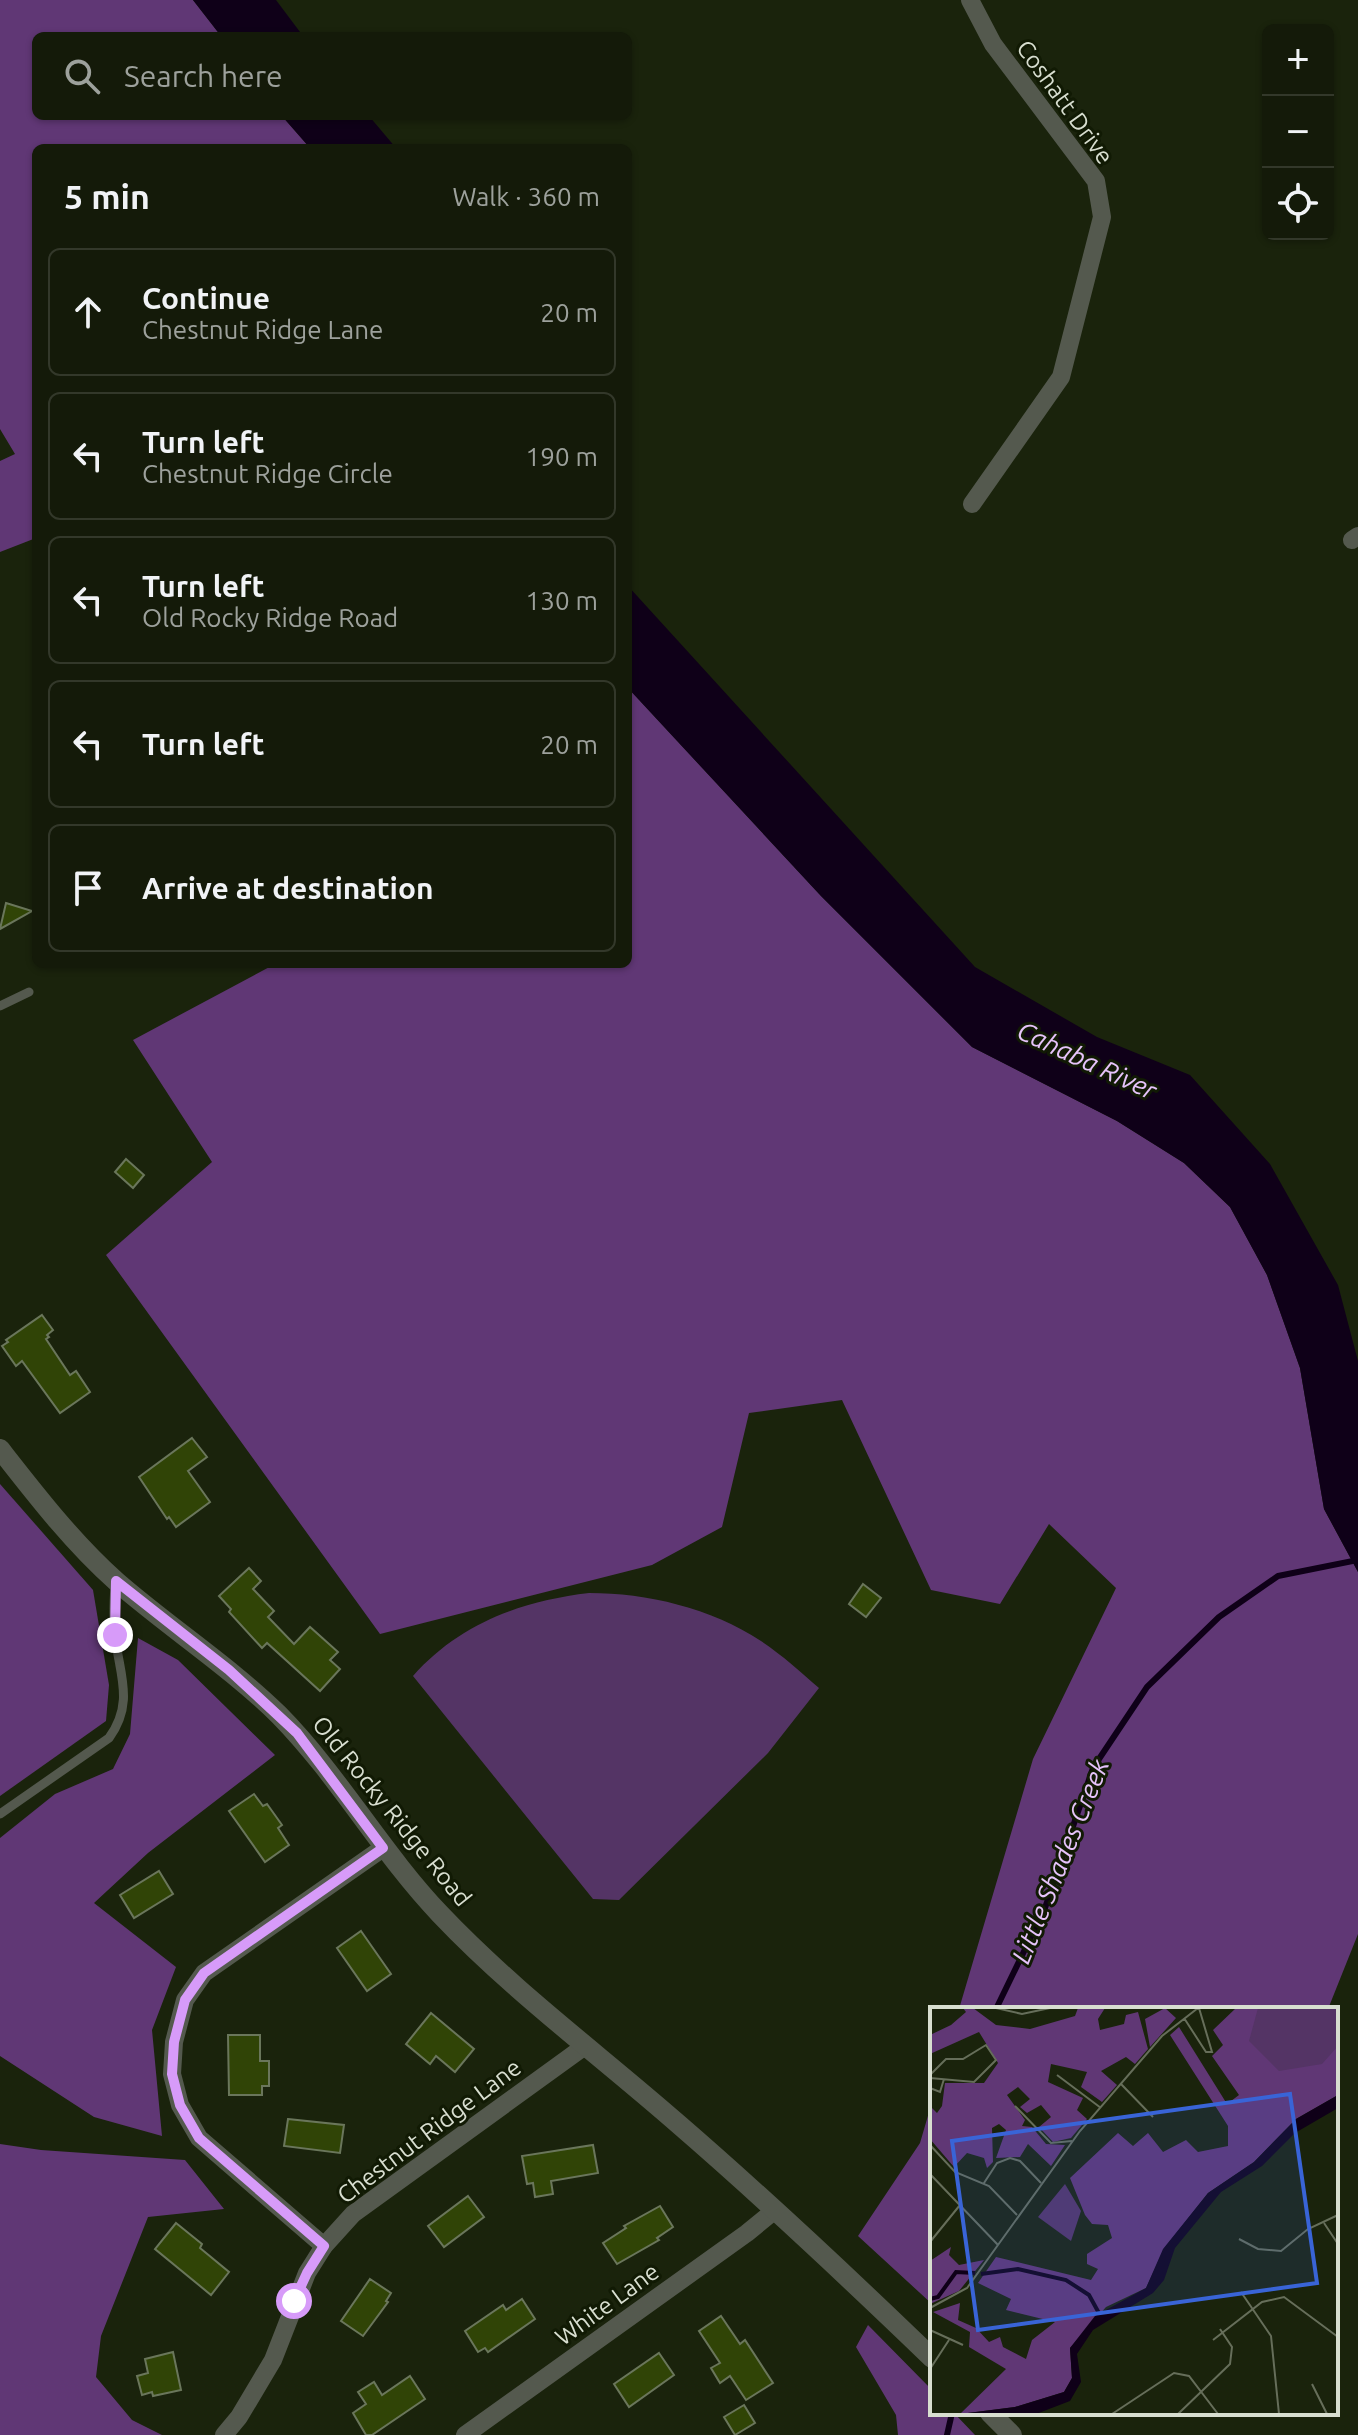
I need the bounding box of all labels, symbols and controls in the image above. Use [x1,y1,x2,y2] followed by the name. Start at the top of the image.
[1262,24,1334,240] map controls
[1262,24,1334,96] button: +
[32,32,632,120] search box
[1011,35,1119,169] street label: Coshatt Drive
[60,54,104,98] icon: search
[124,59,283,93] text: Search here
[1262,96,1334,168] button: −
[1262,168,1334,240] button: locate
[64,177,150,215] text: 5 min
[452,182,600,211] text: Walk · 360 m
[142,281,270,315] text: Continue
[66,290,110,334] icon: ahead
[540,298,598,327] text: 20 m
[142,315,383,344] text: Chestnut Ridge Lane
[142,425,264,459] text: Turn left
[66,434,110,478] icon: left
[526,442,598,471] text: 190 m
[142,459,393,488] text: Chestnut Ridge Circle
[142,569,264,603] text: Turn left
[66,578,110,622] icon: left
[526,586,598,615] text: 130 m
[142,603,398,632] text: Old Rocky Ridge Road
[66,722,110,766] icon: left
[142,727,264,761] text: Turn left
[540,730,598,759] text: 20 m
[66,866,110,910] icon: arrive
[142,871,434,905] text: Arrive at destination
[1013,1015,1162,1105] water label: Cahaba River
[97,1617,133,1653] route end
[307,1711,477,1911] street label: Old Rocky Ridge Road
[1006,1754,1114,1967] water label: Little Shades Creek
[930,2007,1338,2415] inset map
[332,2053,526,2209] street label: Chestnut Ridge Lane
[550,2257,664,2351] street label: White Lane
[276,2283,312,2319] route start

